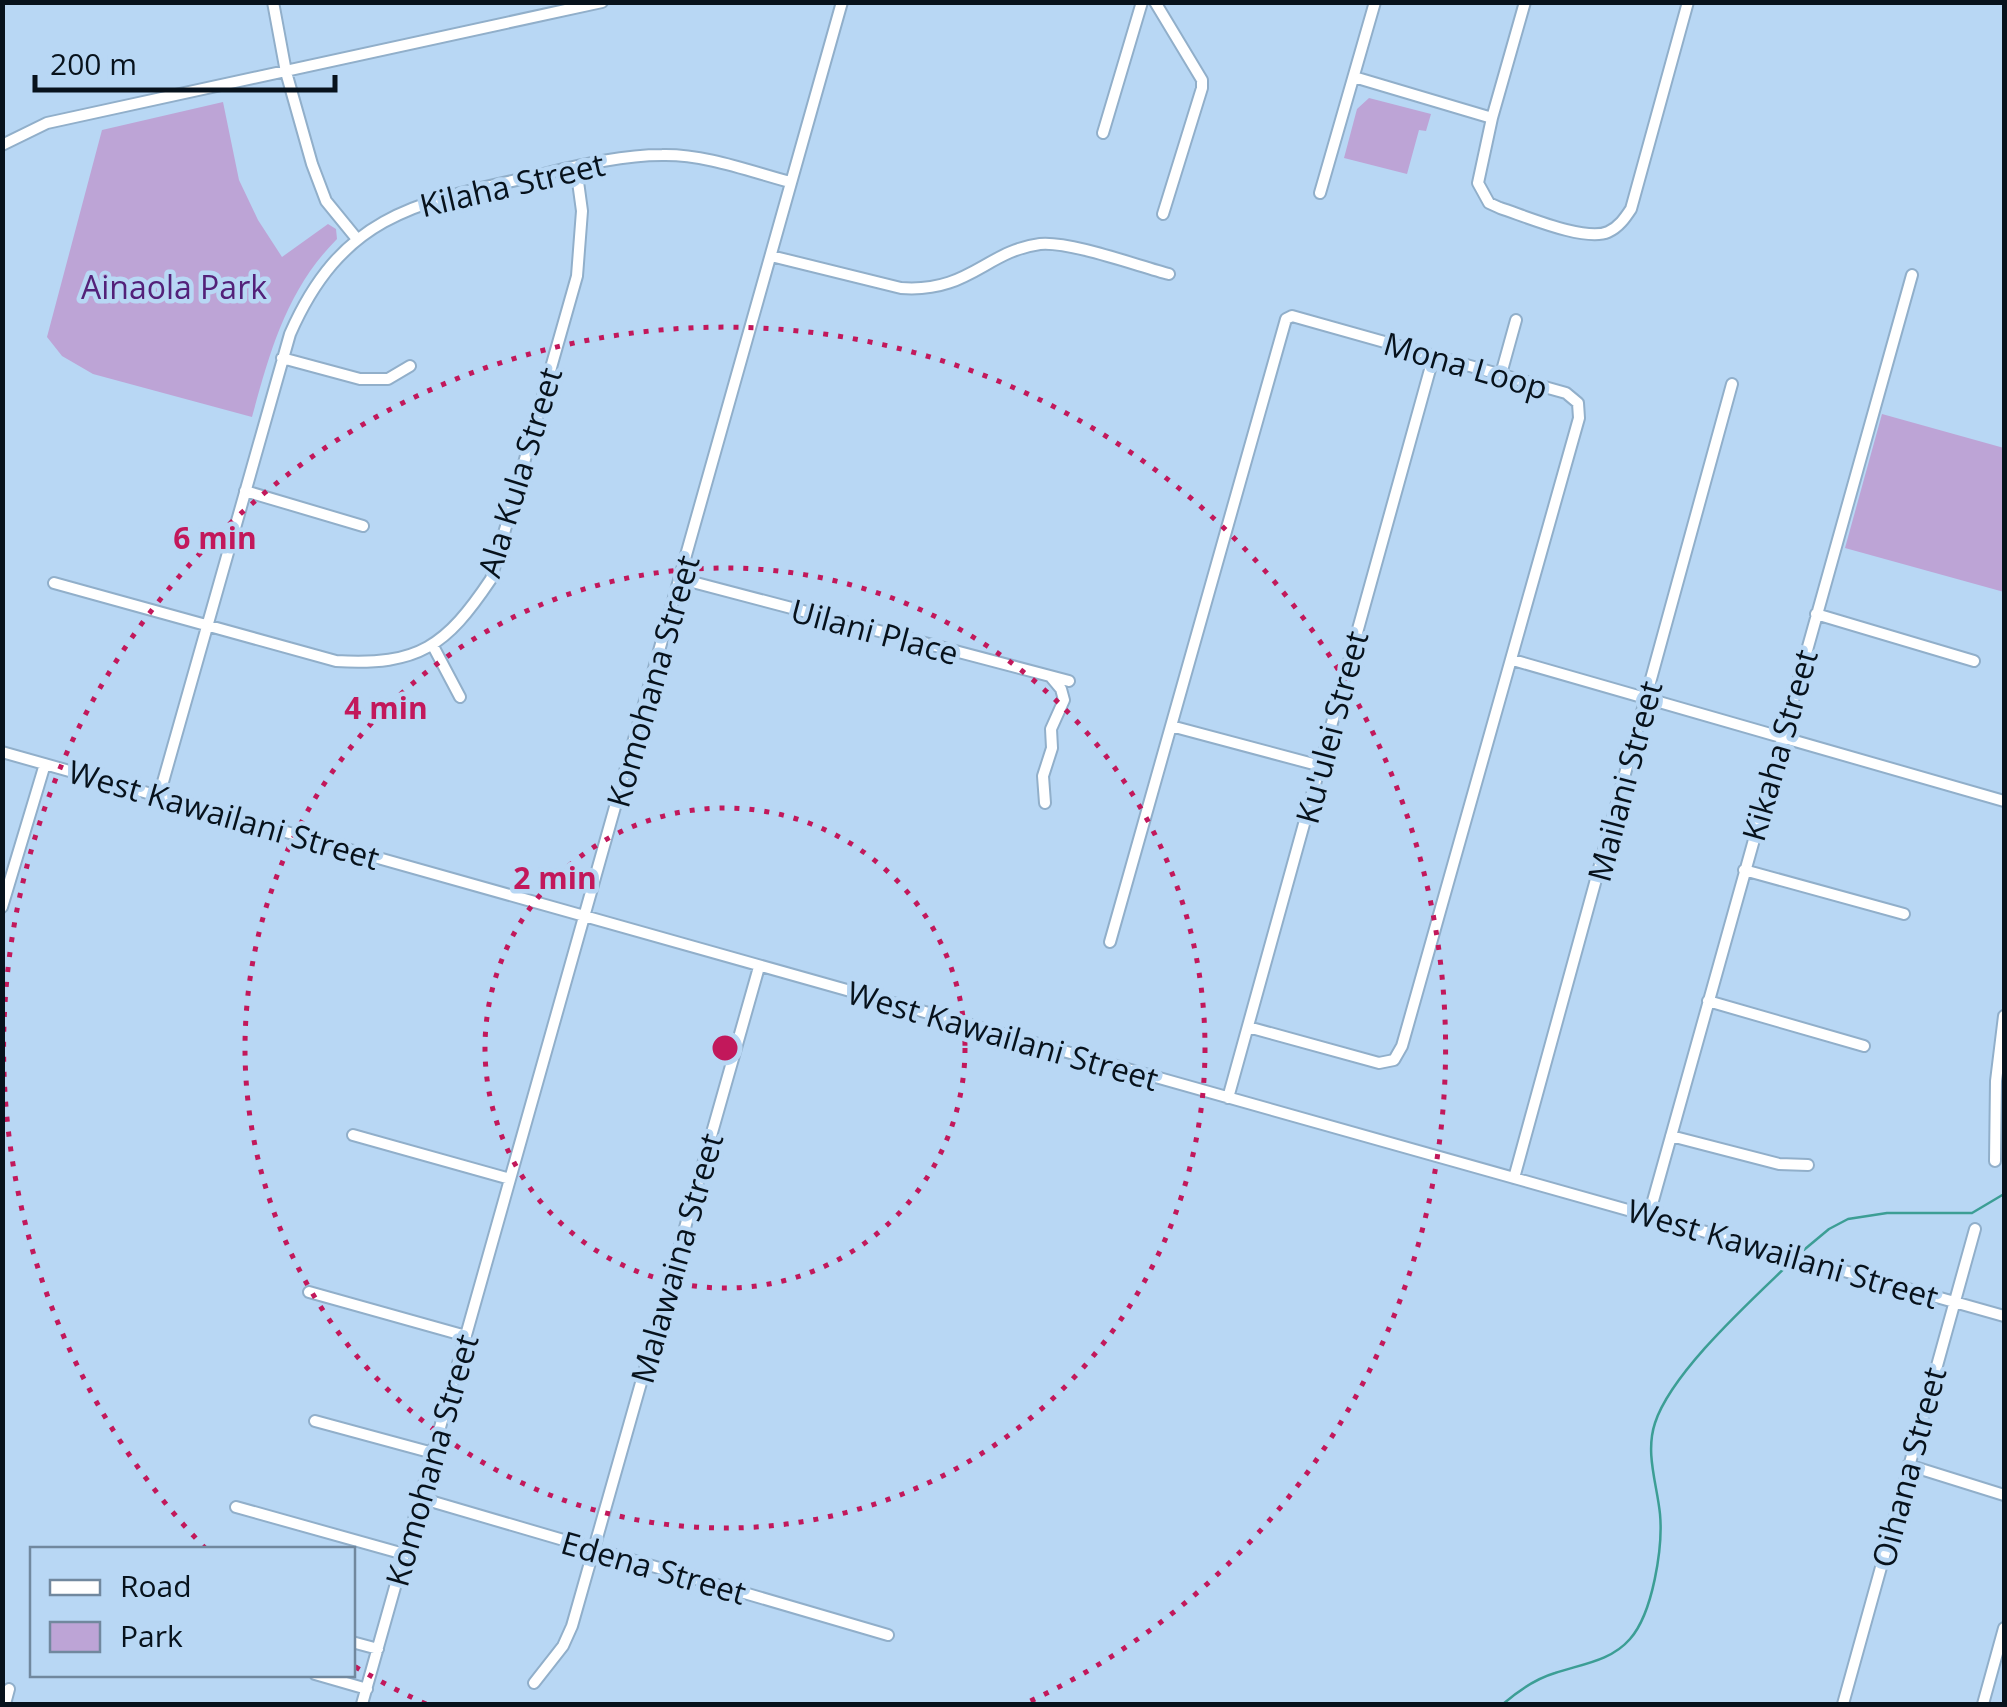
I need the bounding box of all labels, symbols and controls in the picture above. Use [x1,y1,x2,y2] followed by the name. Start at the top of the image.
[35,30,335,92] scale bar
[50,43,137,84] text: 200 m
[415,142,609,226] street label: Kilaha Street
[81,265,267,308] park label: Ainaola Park
[1379,321,1553,409] street label: Mona Loop
[467,362,571,582] street label: Ala Kula Street
[173,517,257,558] text: 6 min
[595,550,709,812] street label: Komohana Street
[787,588,963,674] street label: Uilani Place
[1285,626,1377,828] street label: Ku'ulei Street
[1731,644,1827,846] street label: Kikaha Street
[1577,676,1671,886] street label: Mailani Street
[344,687,428,728] text: 4 min
[63,749,385,879] street label: West Kawailani Street
[513,857,597,898] text: 2 min
[842,970,1164,1100] street label: West Kawailani Street
[707,1030,743,1066] centre of rings
[620,1128,732,1388] street label: Malawaina Street
[1622,1188,1944,1318] street label: West Kawailani Street
[374,1329,488,1591] street label: Komohana Street
[1861,1362,1955,1572] street label: Oihana Street
[557,1520,751,1614] street label: Edena Street
[30,1547,355,1677] legend
[120,1565,192,1606] text: Road
[120,1615,183,1656] text: Park

